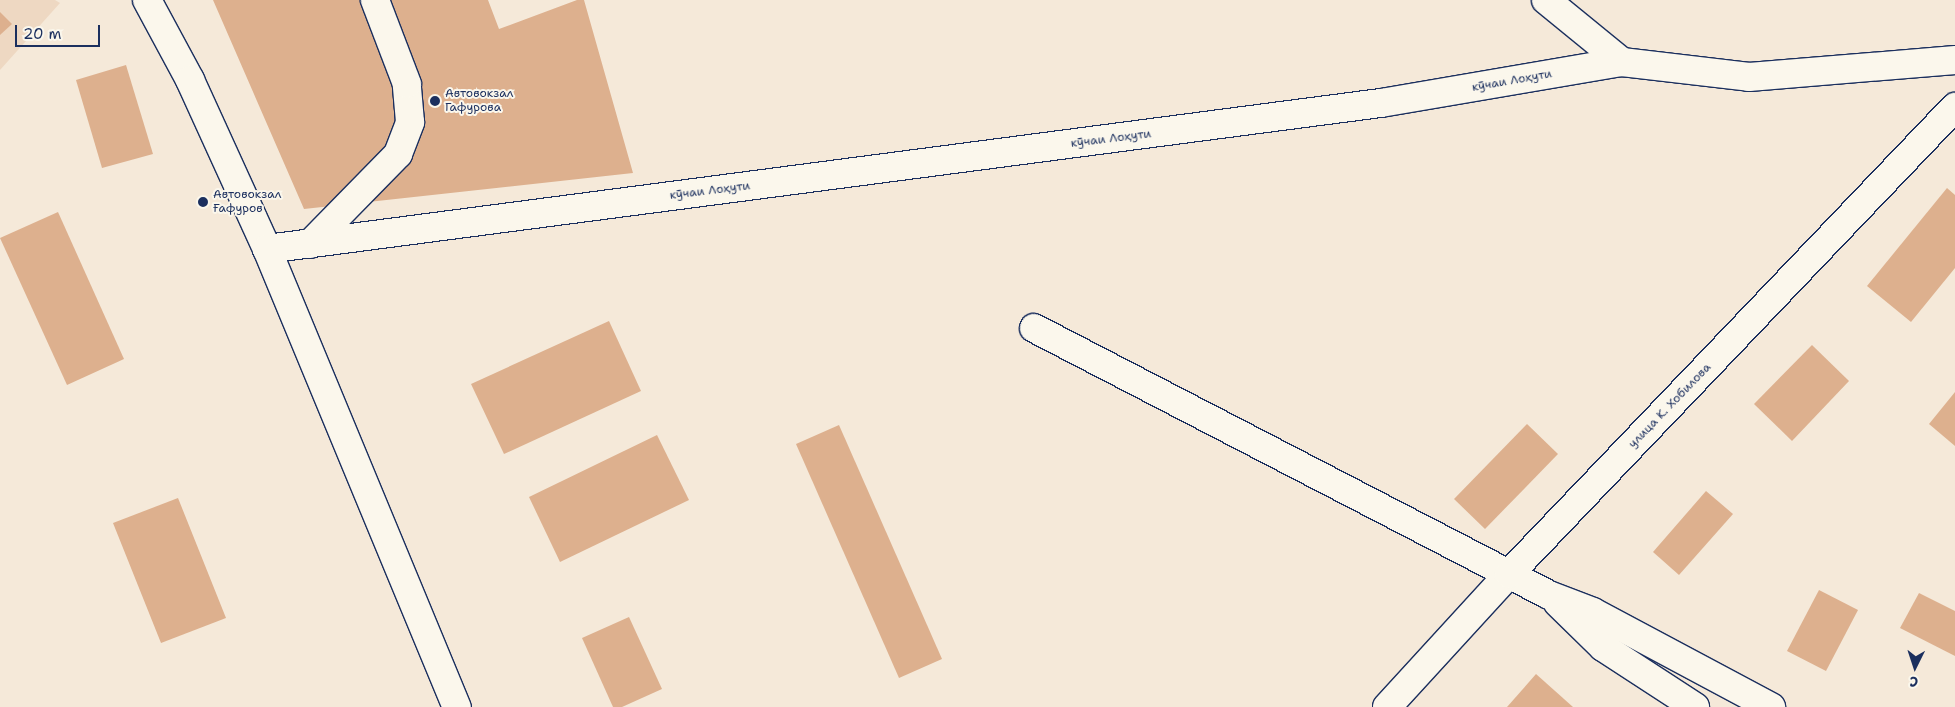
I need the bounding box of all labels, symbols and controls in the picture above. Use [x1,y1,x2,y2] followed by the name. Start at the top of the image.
[18,15,102,47] scale bar
[23,24,62,44] text: 20 m
[1471,67,1553,95] street label: кӯчаи Лоҳути
[445,87,513,115] place label: Автовокзал Гафурова
[429,95,441,107] marker: Автовокзал Гафурова
[1070,127,1152,151] street label: кӯчаи Лоҳути
[669,179,751,203] street label: кӯчаи Лоҳути
[213,188,281,216] place label: Автовокзал Ғафуров
[197,196,209,208] marker: Автовокзал Ғафуров
[1626,361,1714,451] street label: улица К. Хобилова
[1890,642,1940,692] north arrow
[1909,673,1919,691] text: С

